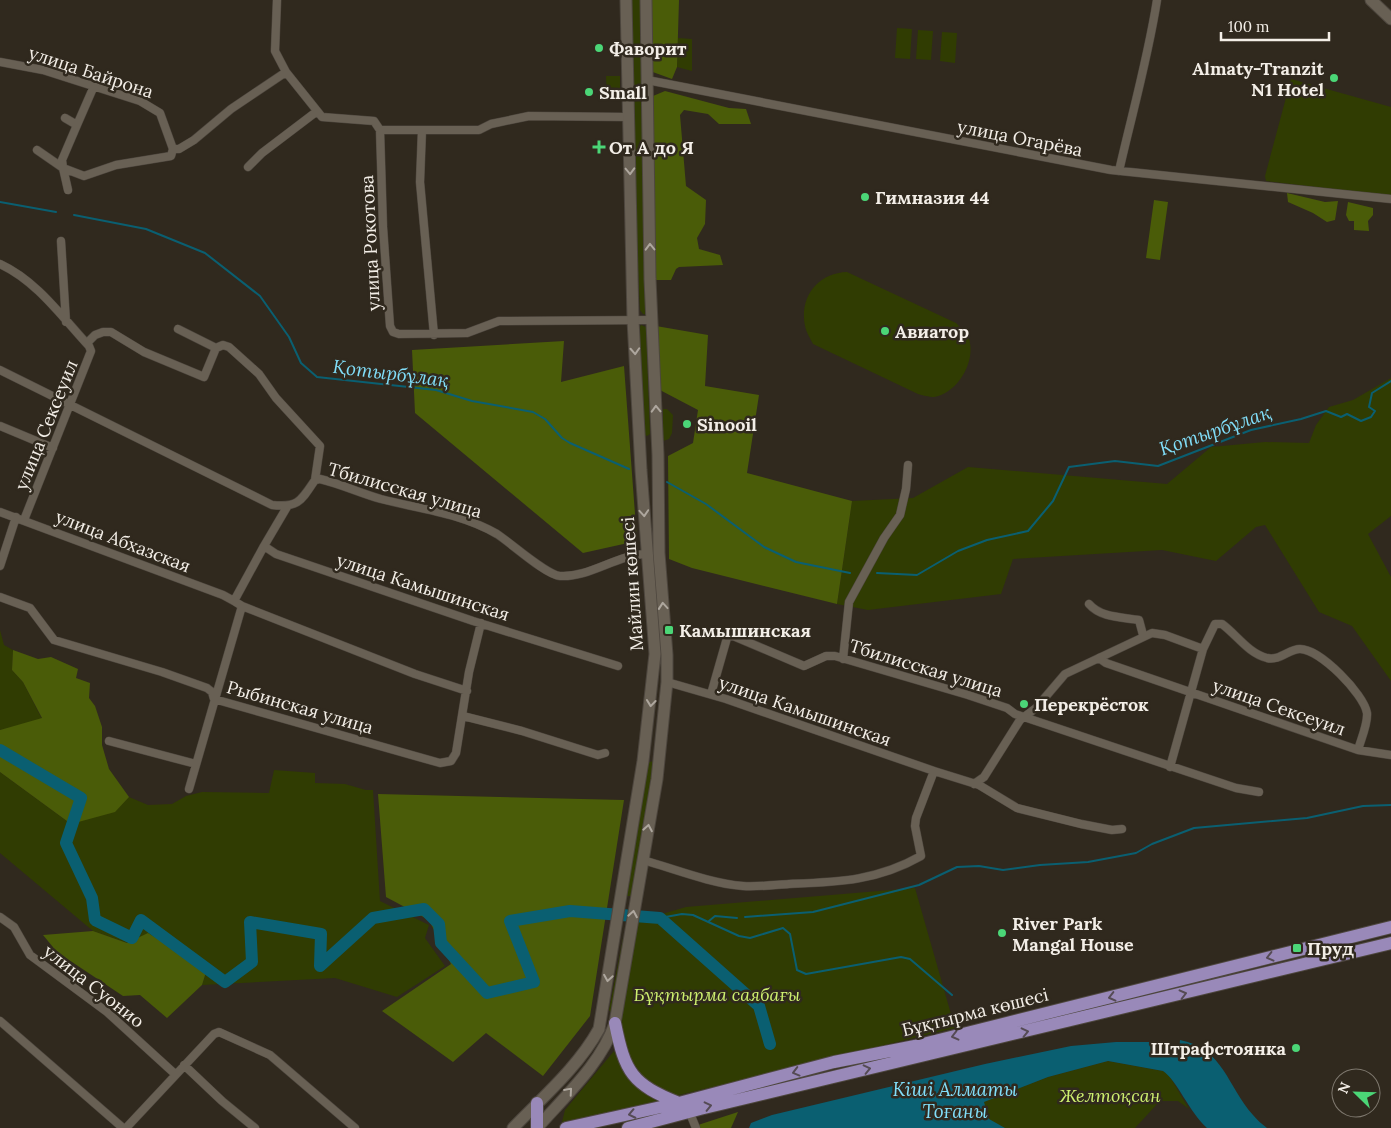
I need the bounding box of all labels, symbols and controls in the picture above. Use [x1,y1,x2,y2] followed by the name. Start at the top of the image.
[1221,10,1328,42] scale bar
[1228,17,1269,36] text: 100 m
[609,37,687,60] place label: Фаворит
[26,41,156,103] street label: улица Байрона
[593,42,605,54] marker: Фаворит
[1192,57,1325,101] place label: Almaty-Tranzit N1 Hotel
[1328,72,1340,84] marker: Almaty-Tranzit N1 Hotel
[599,81,647,104] place label: Small
[583,86,595,98] marker: Small
[955,115,1085,161] street label: улица Огарёва
[609,136,694,159] place label: От А до Я
[593,141,605,153] marker: От А до Я
[624,167,635,175] one-way arrow
[355,174,385,312] street label: улица Рокотова
[875,186,990,209] place label: Гимназия 44
[859,191,871,203] marker: Гимназия 44
[645,242,655,250] one-way arrow
[895,320,969,343] place label: Авиатор
[879,325,891,337] marker: Авиатор
[630,348,640,355] one-way arrow
[331,354,451,392] water label: Қотырбұлақ
[9,356,83,494] street label: улица Сексеуил
[1156,400,1274,460] water label: Қотырбұлақ
[651,405,661,412] one-way arrow
[697,413,757,436] place label: Sinooil
[681,418,693,430] marker: Sinooil
[325,457,485,523] street label: Тбилисская улица
[52,505,194,577] street label: улица Абхазская
[639,510,650,518] one-way arrow
[616,516,648,652] street label: Майлин көшесі
[334,548,512,626] street label: улица Камышинская
[658,602,669,610] one-way arrow
[679,619,811,642] place label: Камышинская
[663,624,675,636] marker: Камышинская
[847,634,1005,702] street label: Тбилисская улица
[716,671,894,751] street label: улица Камышинская
[1210,674,1348,740] street label: улица Сексеуил
[224,675,376,739] street label: Рыбинская улица
[1034,693,1149,716] place label: Перекрёсток
[1018,698,1030,710] marker: Перекрёсток
[646,699,657,707] one-way arrow
[643,824,653,832] one-way arrow
[628,909,638,918] one-way arrow
[1012,912,1134,956] place label: River Park Mangal House
[996,927,1008,939] marker: River Park Mangal House
[1307,937,1354,960] place label: Пруд
[39,939,149,1033] street label: улица Суонио
[1291,942,1303,954] marker: Пруд
[1266,951,1275,962] one-way arrow
[603,974,614,982] one-way arrow
[634,983,801,1006] park label: Бұқтырма саябағы
[899,983,1051,1041] street label: Бұқтырма көшесі
[1178,989,1186,999] one-way arrow
[1109,991,1117,1001] one-way arrow
[1020,1027,1029,1038] one-way arrow
[950,1030,959,1041] one-way arrow
[1151,1037,1287,1060] place label: Штрафстоянка
[1290,1042,1302,1054] marker: Штрафстоянка
[862,1064,871,1075] one-way arrow
[792,1066,801,1077] one-way arrow
[1331,1068,1381,1118] north arrow
[893,1077,1018,1123] water label: Кіші Алматы Тоғаны
[1334,1079,1355,1096] text: N
[1059,1084,1161,1107] park label: Желтоқсан
[563,1088,572,1097] one-way arrow
[704,1102,712,1112] one-way arrow
[627,1108,636,1119] one-way arrow

